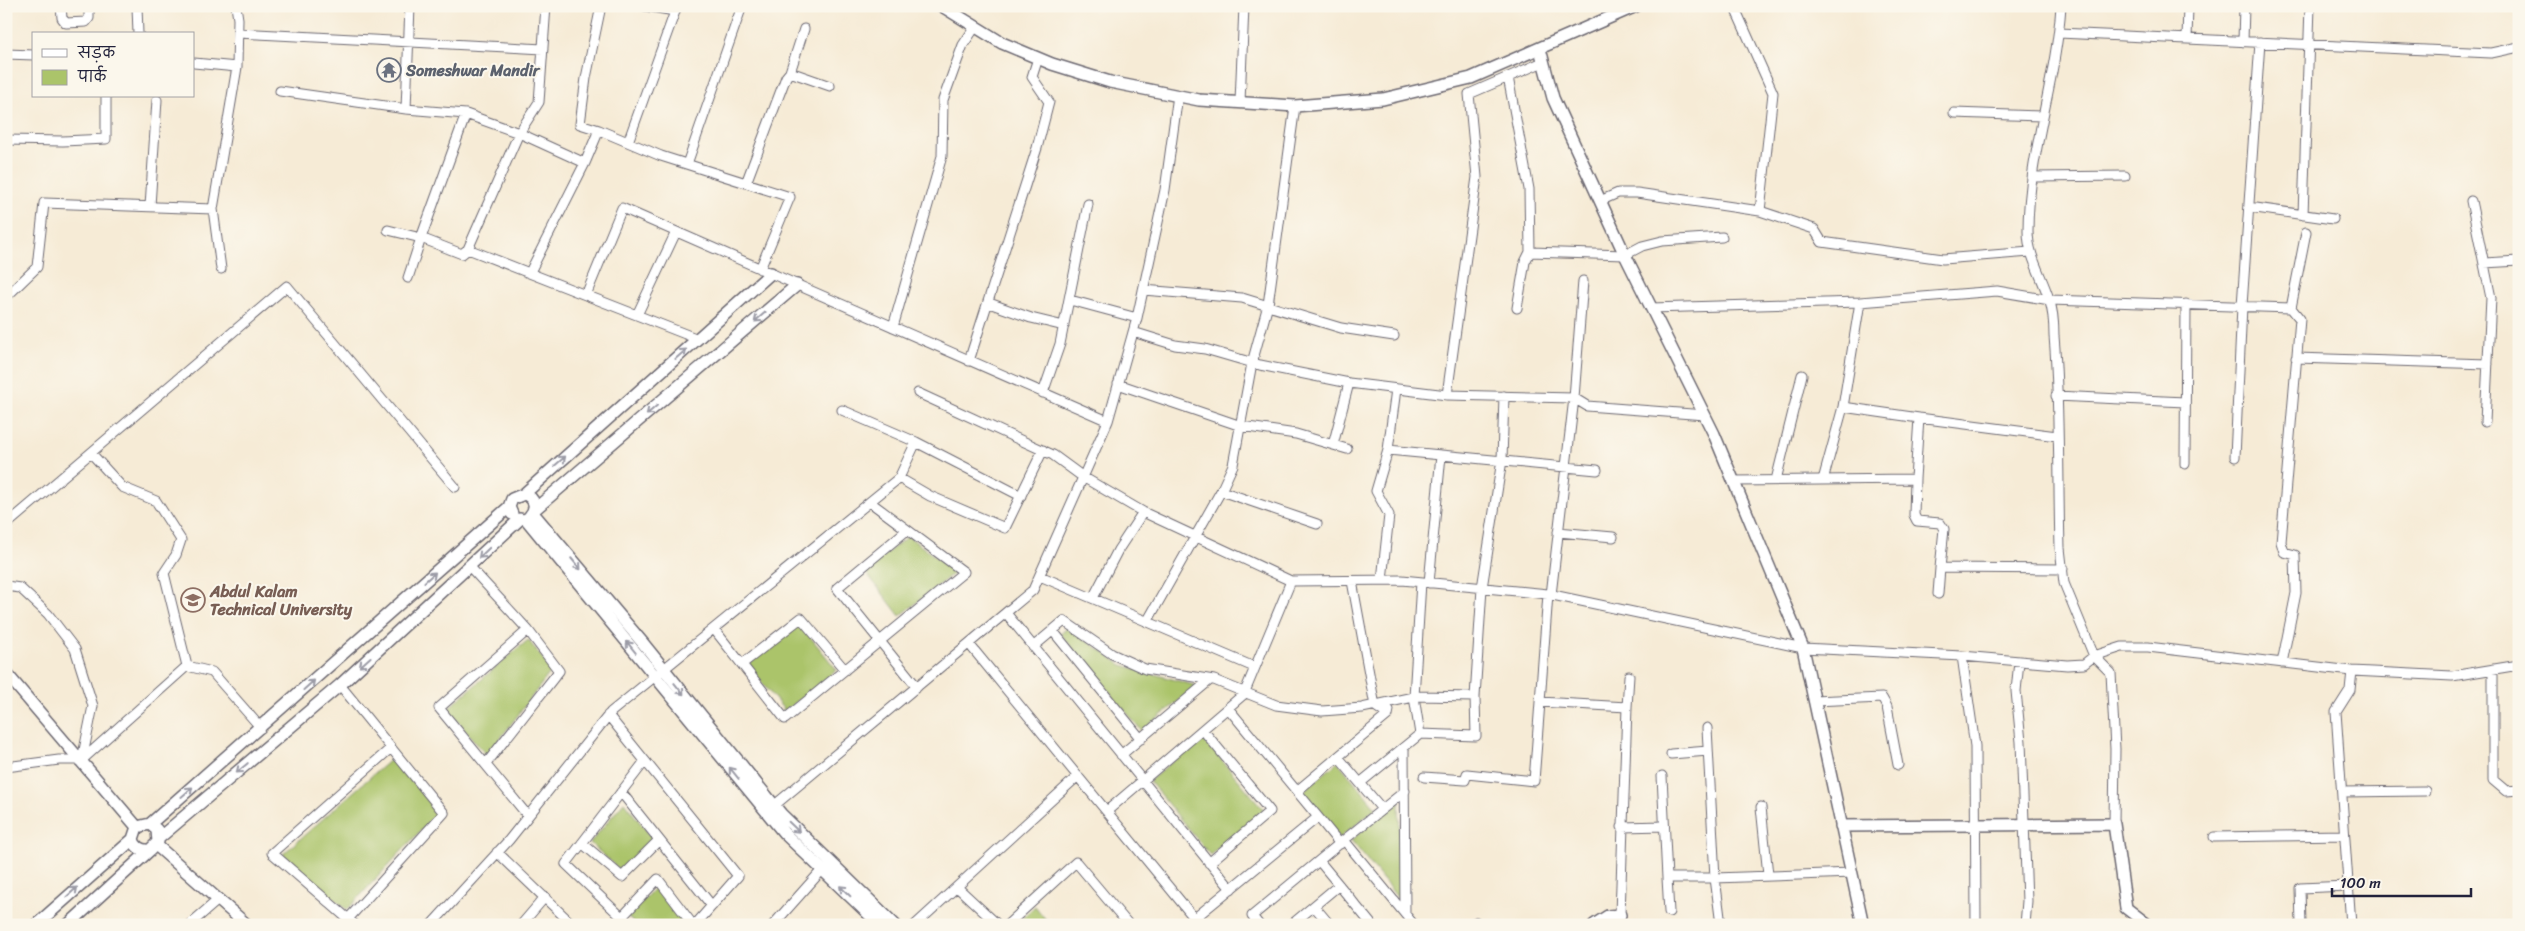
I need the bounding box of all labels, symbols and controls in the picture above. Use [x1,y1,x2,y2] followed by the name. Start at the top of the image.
[32,32,195,98] legend
[77,40,116,66] text: सड़क
[405,56,541,85] place label: Someshwar Mandir
[376,57,402,83] temple icon: Someshwar Mandir
[77,64,108,90] text: पार्क
[753,311,766,322] one-way arrow
[675,348,688,360] one-way arrow
[646,404,659,415] one-way arrow
[553,456,566,467] one-way arrow
[478,547,491,559] one-way arrow
[570,557,581,570] one-way arrow
[424,571,437,583] one-way arrow
[209,577,353,624] place label: Abdul Kalam Technical University
[180,587,206,613] school or university icon: Abdul Kalam Technical University
[626,641,637,654] one-way arrow
[358,657,371,668] one-way arrow
[302,679,315,691] one-way arrow
[674,682,685,695] one-way arrow
[235,763,248,774] one-way arrow
[728,767,739,780] one-way arrow
[180,786,193,798] one-way arrow
[788,821,801,833] one-way arrow
[2332,866,2471,898] scale bar
[2340,870,2381,896] text: 100 m
[839,885,851,897] one-way arrow
[66,886,79,898] one-way arrow

